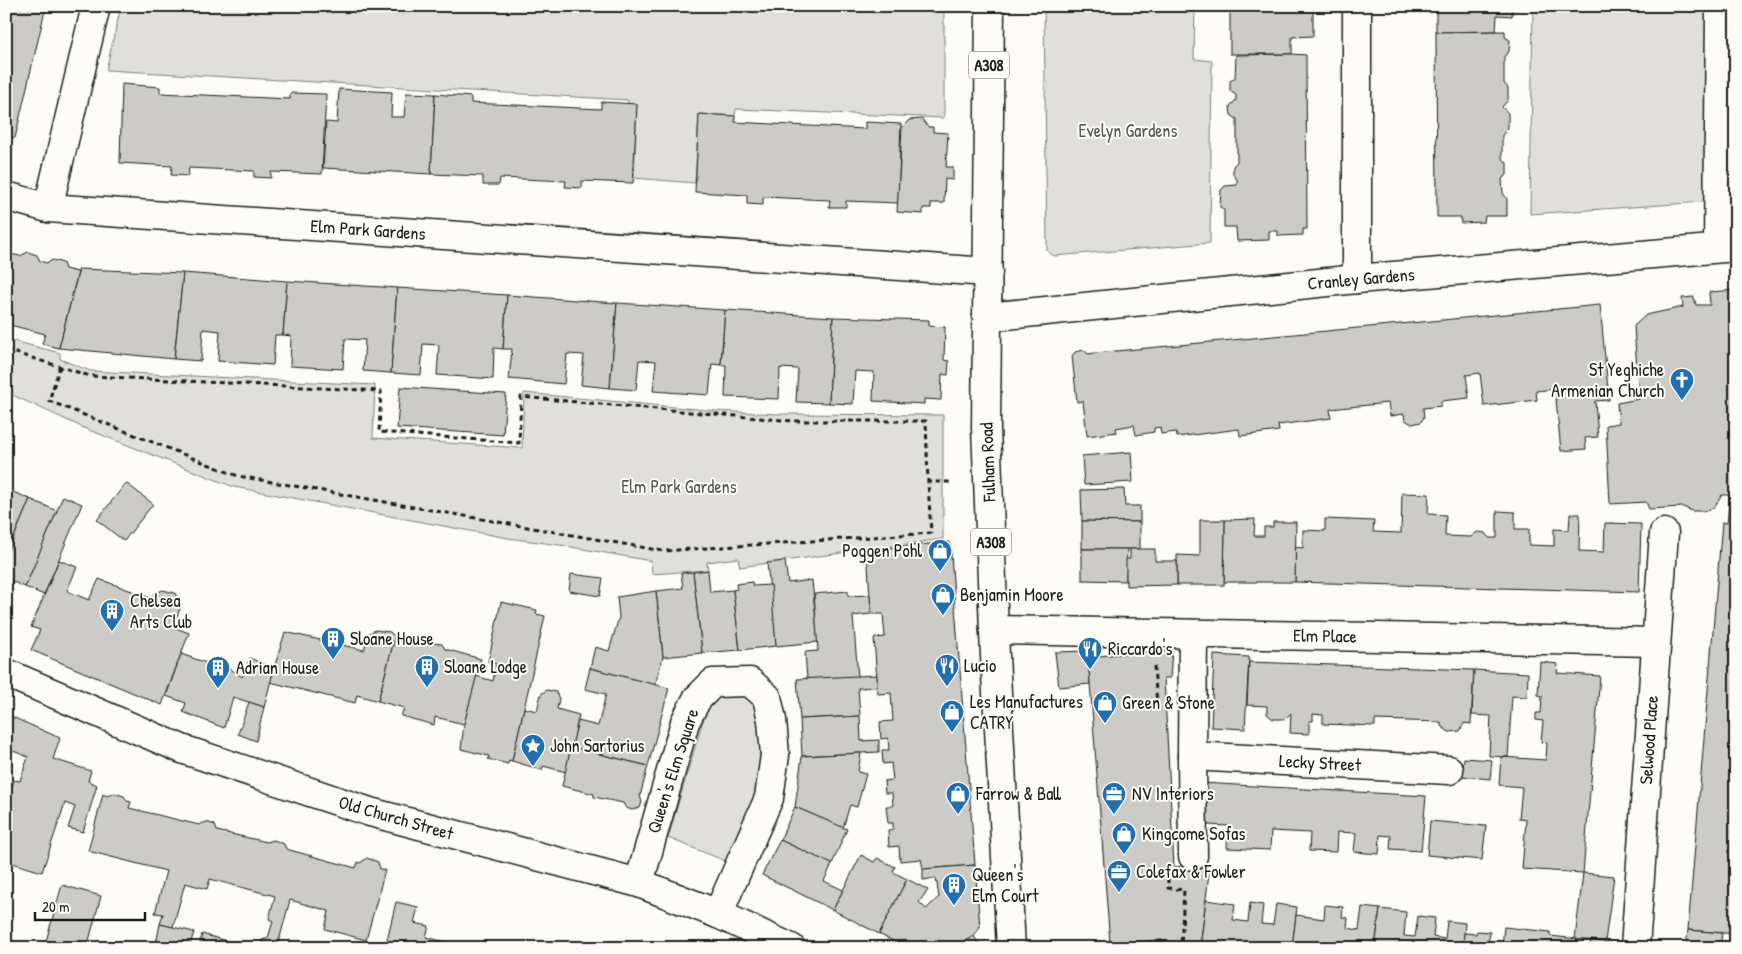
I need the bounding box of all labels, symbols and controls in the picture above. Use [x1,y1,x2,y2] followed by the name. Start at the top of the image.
[969,52,1009,78] road number: A308
[1079,118,1178,143] park label: Evelyn Gardens
[310,213,426,246] street label: Elm Park Gardens
[1306,261,1416,296] street label: Cranley Gardens
[1551,357,1664,403] place label: St Yeghiche Armenian Church
[1669,367,1695,401] church icon: St Yeghiche Armenian Church
[974,422,1001,503] street label: Fulham Road
[621,474,737,499] park label: Elm Park Gardens
[971,528,1011,556] road number: A308
[842,538,922,563] place label: Poggen Pohl
[927,538,953,572] shop icon: Poggen Pohl
[930,582,956,616] shop icon: Benjamin Moore
[960,582,1064,607] place label: Benjamin Moore
[130,588,192,634] place label: Chelsea Arts Club
[99,598,125,632] building icon: Chelsea Arts Club
[1293,622,1357,649] street label: Elm Place
[320,626,346,660] building icon: Sloane House
[350,626,434,651] place label: Sloane House
[1077,636,1103,670] restaurant icon: Riccardo's
[1108,636,1172,661] place label: Riccardo's
[934,653,960,687] restaurant icon: Lucio
[964,653,996,678] place label: Lucio
[414,654,440,688] building icon: Sloane Lodge
[444,654,527,679] place label: Sloane Lodge
[205,655,231,689] building icon: Adrian House
[236,655,319,680] place label: Adrian House
[970,689,1083,735] place label: Les Manufactures CATRY
[1092,690,1118,724] shop icon: Green & Stone
[1122,690,1215,715] place label: Green & Stone
[1633,695,1664,785] street label: Selwood Place
[939,699,965,733] shop icon: Les Manufactures CATRY
[641,705,704,836] street label: Queen's Elm Square
[520,733,546,767] place icon: John Sartorius
[550,733,645,758] place label: John Sartorius
[1278,748,1362,777] street label: Lecky Street
[945,781,971,815] shop icon: Farrow & Ball
[975,781,1061,806] place label: Farrow & Ball
[1101,781,1127,815] office icon: NV Interiors
[1132,781,1214,806] place label: NV Interiors
[336,789,457,846] street label: Old Church Street
[1111,821,1137,855] shop icon: Kingcome Sofas
[1142,821,1245,846] place label: Kingcome Sofas
[1106,859,1132,893] office icon: Colefax & Fowler
[1136,859,1246,884] place label: Colefax & Fowler
[972,862,1039,908] place label: Queen's Elm Court
[941,872,967,906] building icon: Queen's Elm Court
[35,889,145,921] scale bar
[42,896,69,917] text: 20 m

